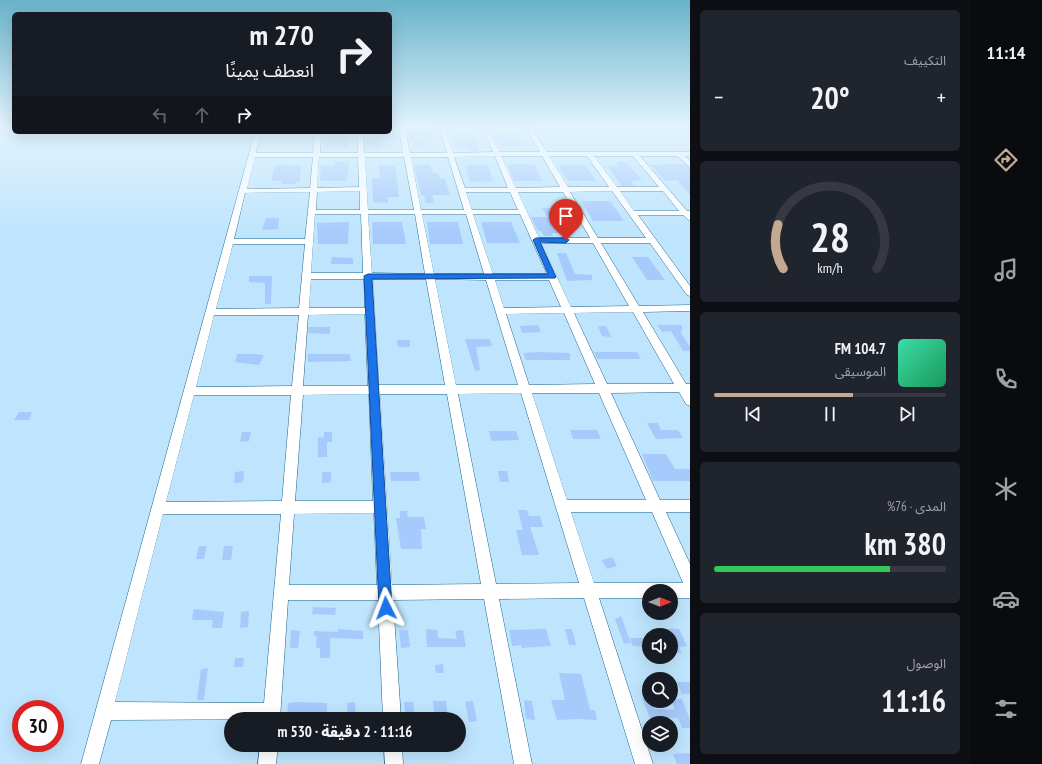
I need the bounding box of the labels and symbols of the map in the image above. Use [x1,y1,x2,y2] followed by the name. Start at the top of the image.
[549,199,583,240] pin
[642,584,678,620] north arrow
[365,587,407,629] position arrow
[12,700,64,752] speed limit sign: 30

